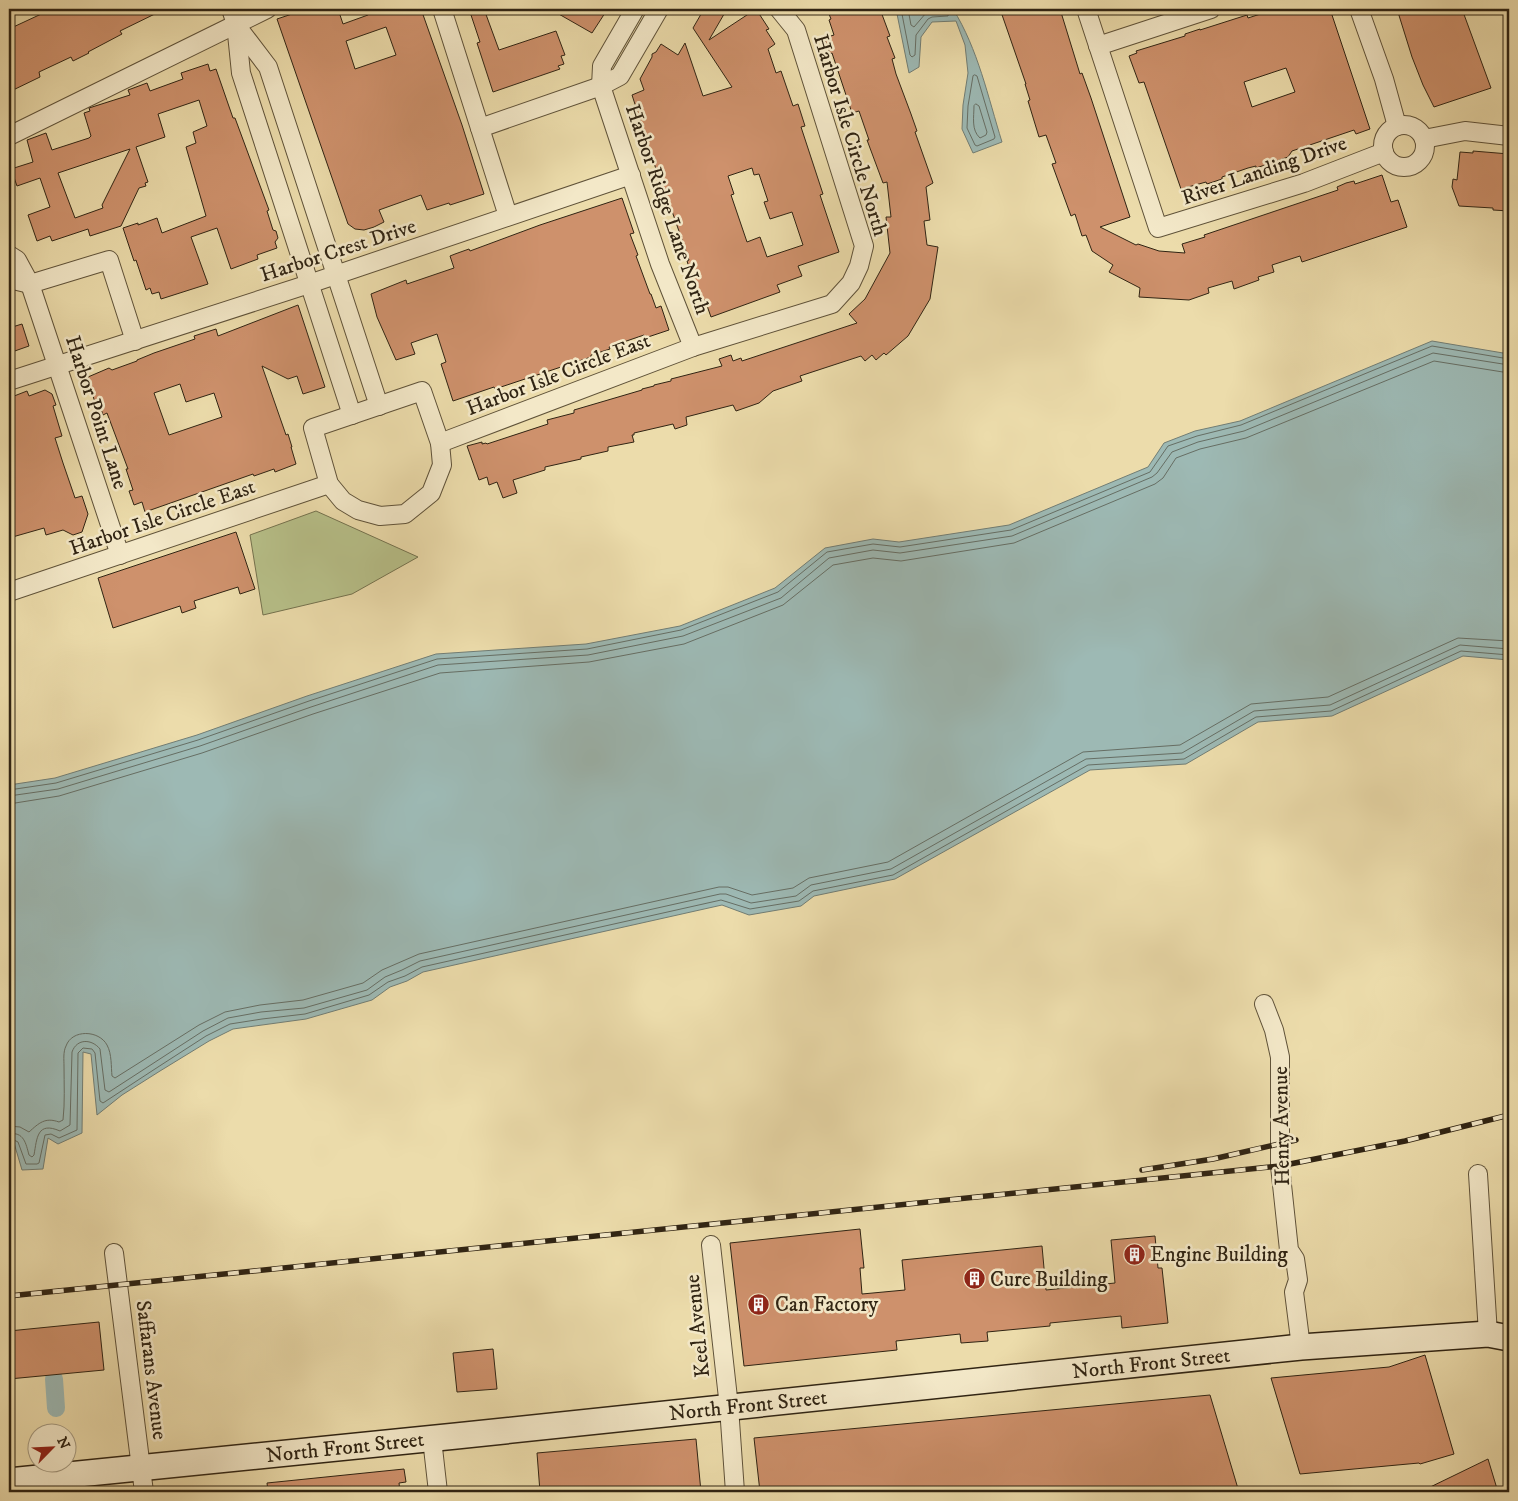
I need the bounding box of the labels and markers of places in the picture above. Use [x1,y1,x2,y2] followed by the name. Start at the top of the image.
[1122,1242,1146,1266] building icon: Engine Building
[1150,1242,1289,1268] place label: Engine Building
[962,1267,986,1291] building icon: Cure Building
[990,1267,1108,1293] place label: Cure Building
[747,1292,771,1316] building icon: Can Factory
[775,1292,879,1318] place label: Can Factory

